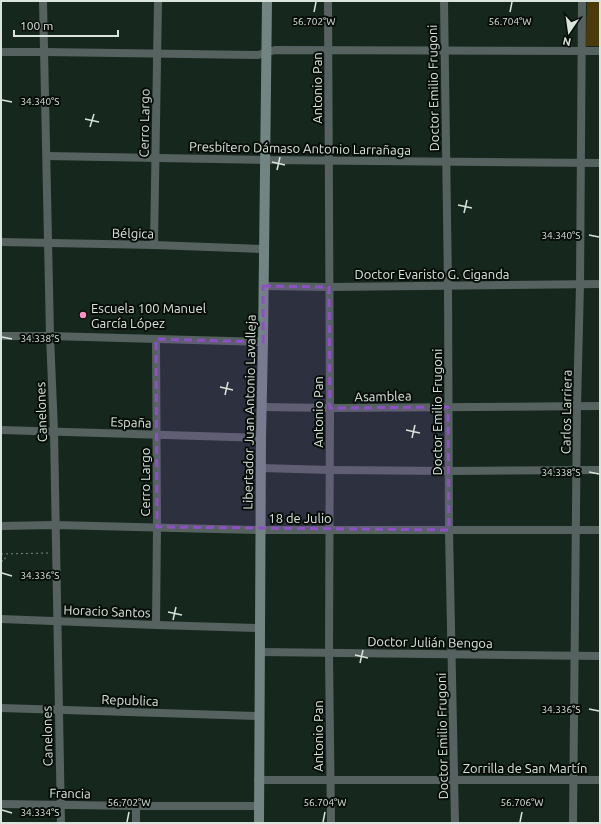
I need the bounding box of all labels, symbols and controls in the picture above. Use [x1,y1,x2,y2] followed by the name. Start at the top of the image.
[14,12,118,38] scale bar
[549,12,589,52] north arrow
[292,16,336,27] text: 56.702°W
[488,16,532,27] text: 56.704°W
[20,19,53,32] text: 100 m
[425,24,441,152] street label: Doctor Emilio Frugoni
[561,35,572,49] text: N
[310,52,324,124] street label: Antonio Pan
[136,88,152,158] street label: Cerro Largo
[20,96,60,107] text: 34.340°S
[189,139,411,157] street label: Presbítero Dámaso Antonio Larrañaga
[112,226,154,240] street label: Bélgica
[541,230,581,241] text: 34.340°S
[355,267,510,281] street label: Doctor Evaristo G. Ciganda
[91,301,207,330] place label: Escuela 100 Manuel García López
[78,310,88,320] marker: Escuela 100 Manuel García López
[240,314,258,510] street label: Libertador Juan Antonio Lavalleja
[20,333,60,344] text: 34.338°S
[430,349,444,475] street label: Doctor Emilio Frugoni
[558,370,574,454] street label: Carlos Larriera
[311,376,325,448] street label: Antonio Pan
[33,381,49,442] street label: Canelones
[354,389,412,403] street label: Asamblea
[110,414,152,430] street label: España
[138,448,152,516] street label: Cerro Largo
[541,467,581,478] text: 34.338°S
[268,511,332,525] street label: 18 de Julio
[20,570,60,581] text: 34.336°S
[63,602,151,620] street label: Horacio Santos
[367,634,493,650] street label: Doctor Julián Bengoa
[434,672,450,800] street label: Doctor Emilio Frugoni
[101,692,159,708] street label: Republica
[311,700,325,772] street label: Antonio Pan
[541,704,581,715] text: 34.336°S
[39,705,55,766] street label: Canelones
[463,761,587,775] street label: Zorrilla de San Martín
[49,786,91,800] street label: Francia
[107,797,151,808] text: 56.702°W
[303,797,347,808] text: 56.704°W
[500,797,544,808] text: 56.706°W
[20,807,60,818] text: 34.334°S

